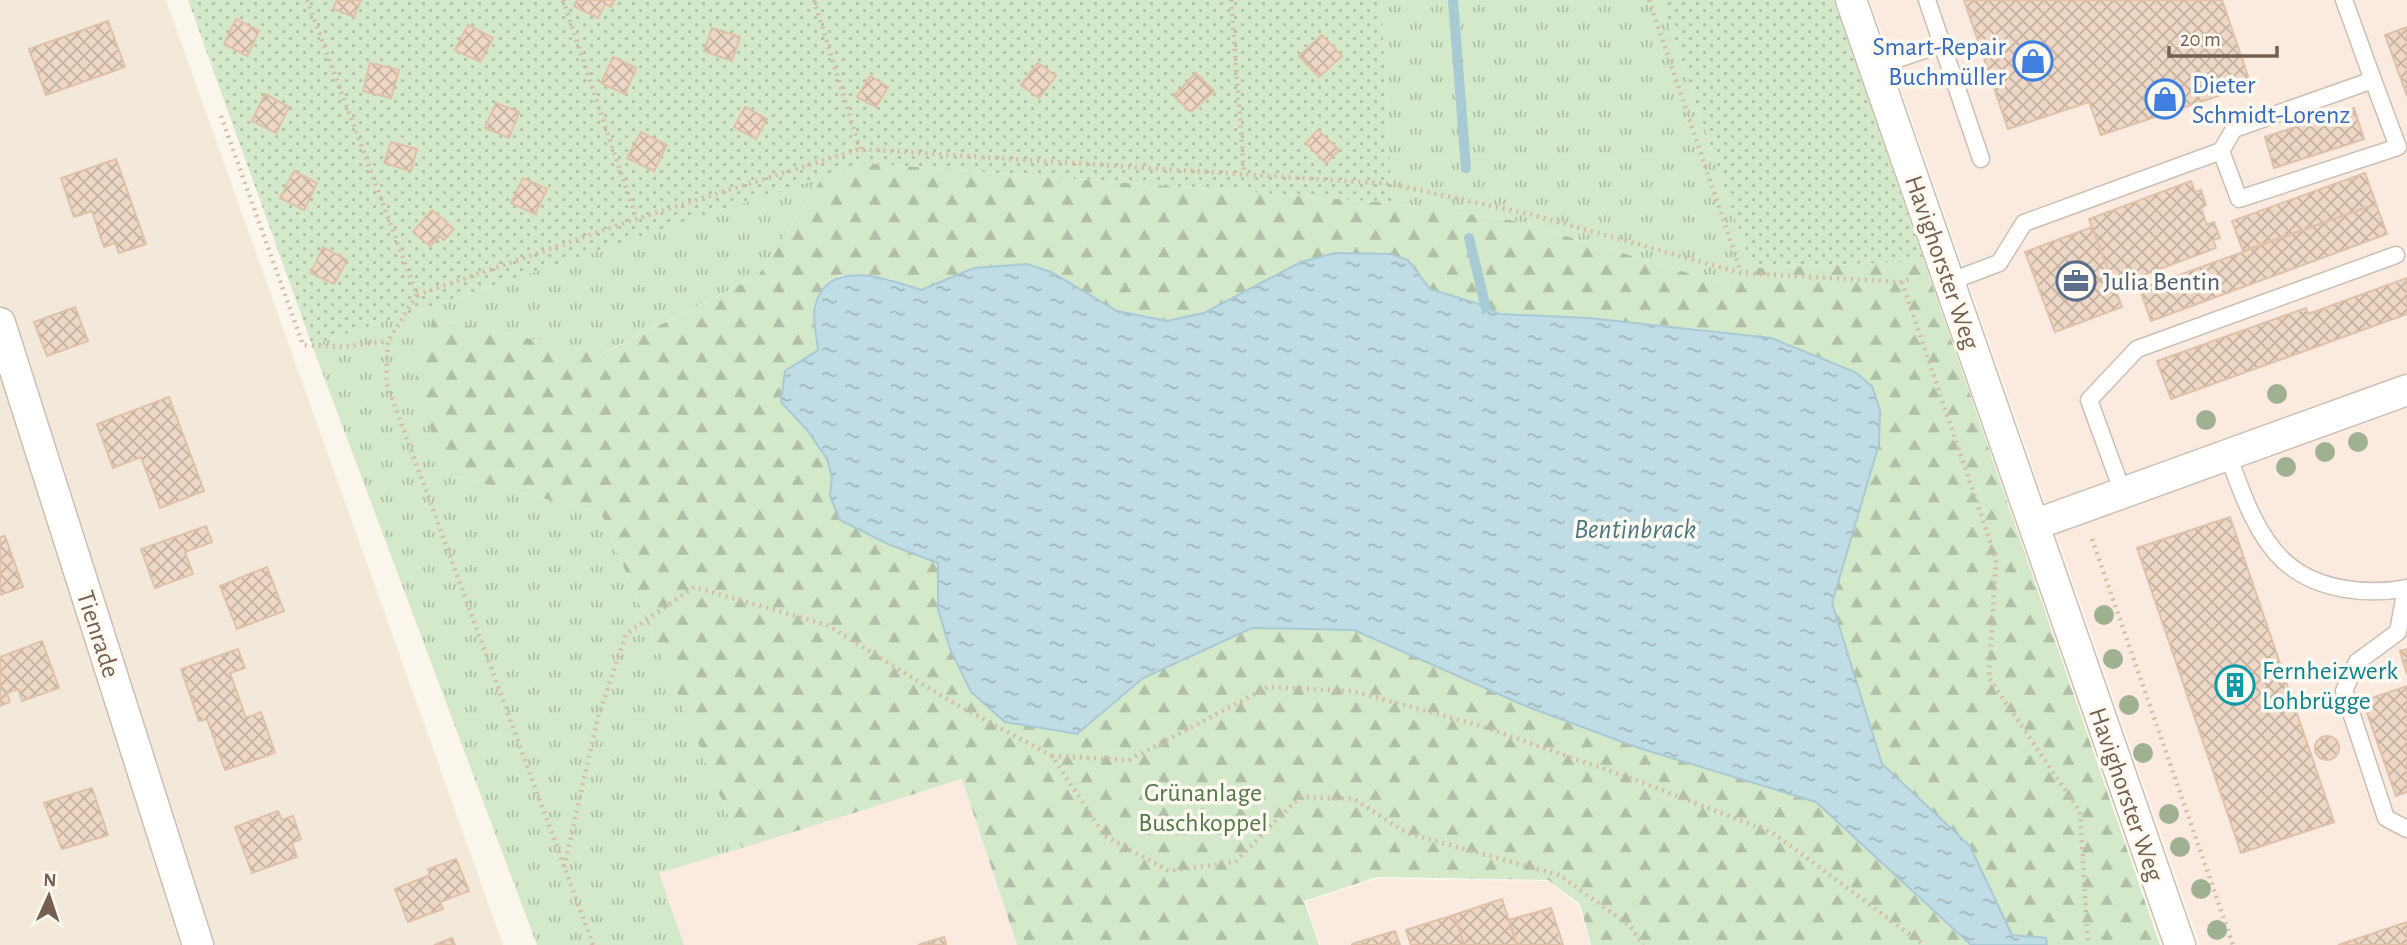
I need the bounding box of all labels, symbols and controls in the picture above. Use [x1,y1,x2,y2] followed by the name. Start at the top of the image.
[2169,14,2278,58] scale bar
[2180,29,2221,50] text: 20 m
[1872,34,2007,90] place label: Smart-Repair Buchmüller
[2012,40,2054,82] shop icon: Smart-Repair Buchmüller
[2192,72,2350,128] place label: Dieter Schmidt-Lorenz
[2144,78,2186,120] shop icon: Dieter Schmidt-Lorenz
[1900,172,1984,353] street label: Havighorster Weg
[2055,260,2097,302] office icon: Julia Bentin
[2103,269,2220,295] place label: Julia Bentin
[1574,516,1696,544] water label: Bentinbrack
[72,588,124,681] street label: Tienrade
[2262,658,2398,714] place label: Fernheizwerk Lohbrügge
[2214,664,2256,706] building icon: Fernheizwerk Lohbrügge
[2084,704,2168,885] street label: Havighorster Weg
[1138,780,1268,836] park label: Grünanlage Buschkoppel
[14,861,84,931] north arrow
[43,871,57,890] text: N

